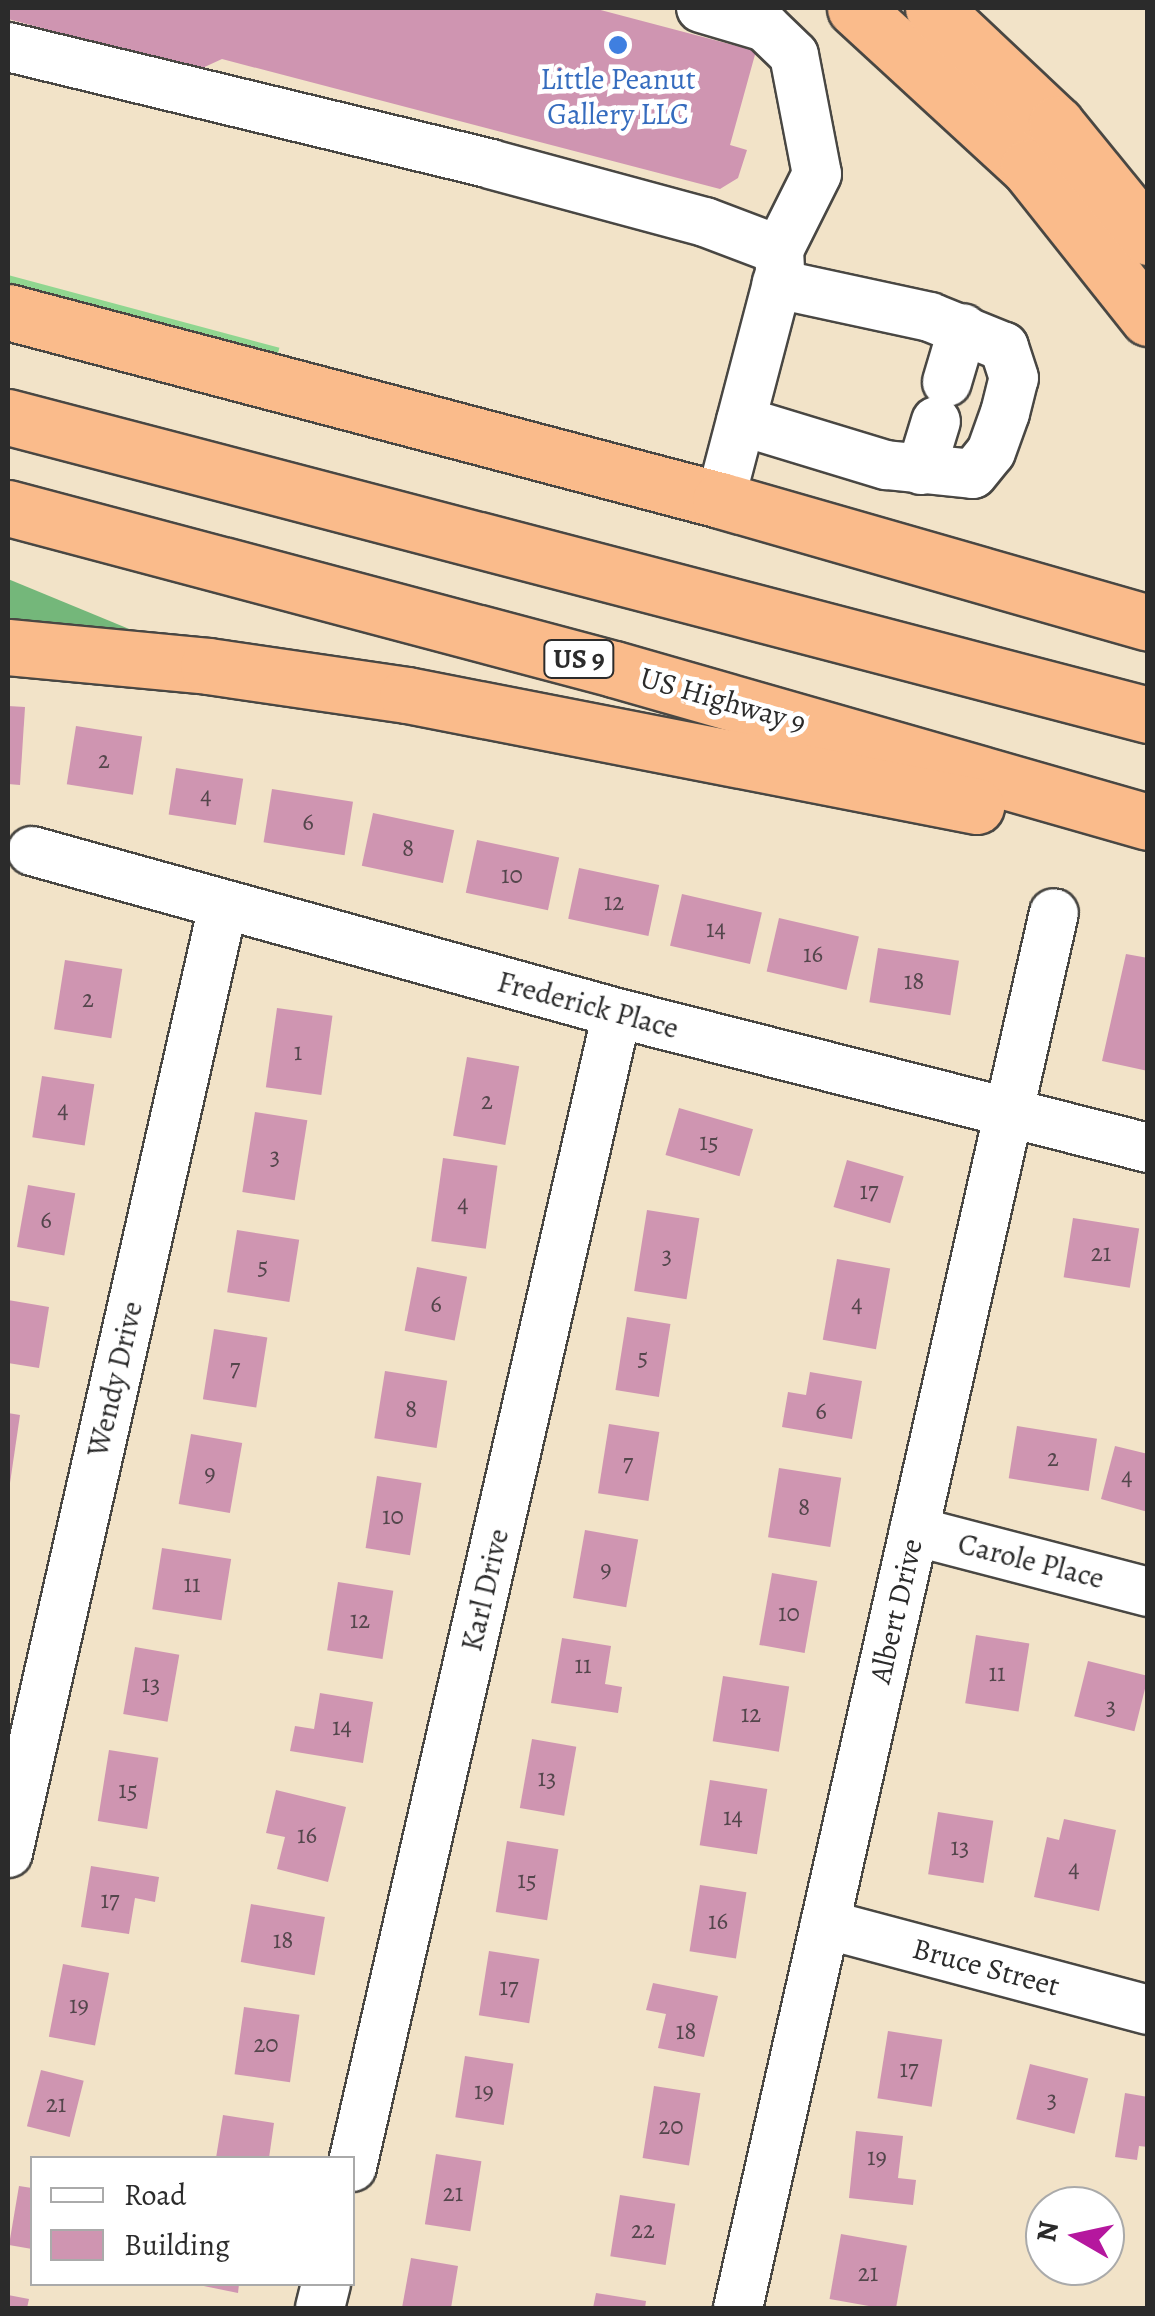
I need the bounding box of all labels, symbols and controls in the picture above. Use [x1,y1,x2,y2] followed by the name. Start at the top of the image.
[607,34,629,56] marker: Little Peanut Gallery LLC
[540,61,696,132] place label: Little Peanut Gallery LLC
[542,636,616,682] road number: US 9
[636,659,810,741] street label: US Highway 9
[98,745,110,775] house number: 2
[200,781,212,811] house number: 4
[302,807,314,837] house number: 6
[402,833,414,863] house number: 8
[501,860,523,890] house number: 10
[604,887,624,917] house number: 12
[706,914,726,944] house number: 14
[803,939,823,969] house number: 16
[494,964,682,1046] street label: Frederick Place
[904,966,924,996] house number: 18
[82,984,94,1014] house number: 2
[294,1037,302,1067] house number: 1
[481,1086,493,1116] house number: 2
[57,1095,69,1125] house number: 4
[699,1127,719,1157] house number: 15
[270,1141,280,1171] house number: 3
[859,1176,879,1206] house number: 17
[457,1189,469,1219] house number: 4
[40,1205,52,1235] house number: 6
[1091,1238,1111,1268] house number: 21
[662,1240,672,1270] house number: 3
[258,1251,268,1281] house number: 5
[430,1289,442,1319] house number: 6
[851,1289,863,1319] house number: 4
[80,1298,150,1460] street label: Wendy Drive
[638,1342,648,1372] house number: 5
[230,1353,240,1383] house number: 7
[405,1394,417,1424] house number: 8
[815,1396,827,1426] house number: 6
[1047,1443,1059,1473] house number: 2
[623,1448,633,1478] house number: 7
[204,1458,216,1488] house number: 9
[1121,1462,1133,1492] house number: 4
[798,1492,810,1522] house number: 8
[382,1501,404,1531] house number: 10
[453,1525,517,1655] street label: Karl Drive
[954,1525,1108,1597] street label: Carole Place
[862,1535,930,1687] street label: Albert Drive
[600,1554,612,1584] house number: 9
[183,1569,201,1599] house number: 11
[778,1598,800,1628] house number: 10
[350,1605,370,1635] house number: 12
[574,1650,592,1680] house number: 11
[988,1658,1006,1688] house number: 11
[142,1669,160,1699] house number: 13
[1106,1691,1116,1721] house number: 3
[741,1699,761,1729] house number: 12
[332,1712,352,1742] house number: 14
[538,1763,556,1793] house number: 13
[118,1775,138,1805] house number: 15
[723,1802,743,1832] house number: 14
[297,1820,317,1850] house number: 16
[951,1832,969,1862] house number: 13
[1068,1854,1080,1884] house number: 4
[517,1865,537,1895] house number: 15
[100,1885,120,1915] house number: 17
[708,1906,728,1936] house number: 16
[273,1925,293,1955] house number: 18
[909,1930,1063,2004] street label: Bruce Street
[499,1972,519,2002] house number: 17
[69,1990,89,2020] house number: 19
[676,2016,696,2046] house number: 18
[253,2029,279,2059] house number: 20
[899,2054,919,2084] house number: 17
[474,2076,494,2106] house number: 19
[1047,2084,1057,2114] house number: 3
[46,2089,66,2119] house number: 21
[658,2111,684,2141] house number: 20
[867,2142,887,2172] house number: 19
[30,2156,355,2286] legend
[124,2175,186,2215] text: Road
[443,2178,463,2208] house number: 21
[1025,2186,1125,2286] north arrow
[631,2215,655,2245] house number: 22
[1027,2219,1068,2245] text: N
[124,2225,230,2265] text: Building
[858,2258,878,2288] house number: 21

